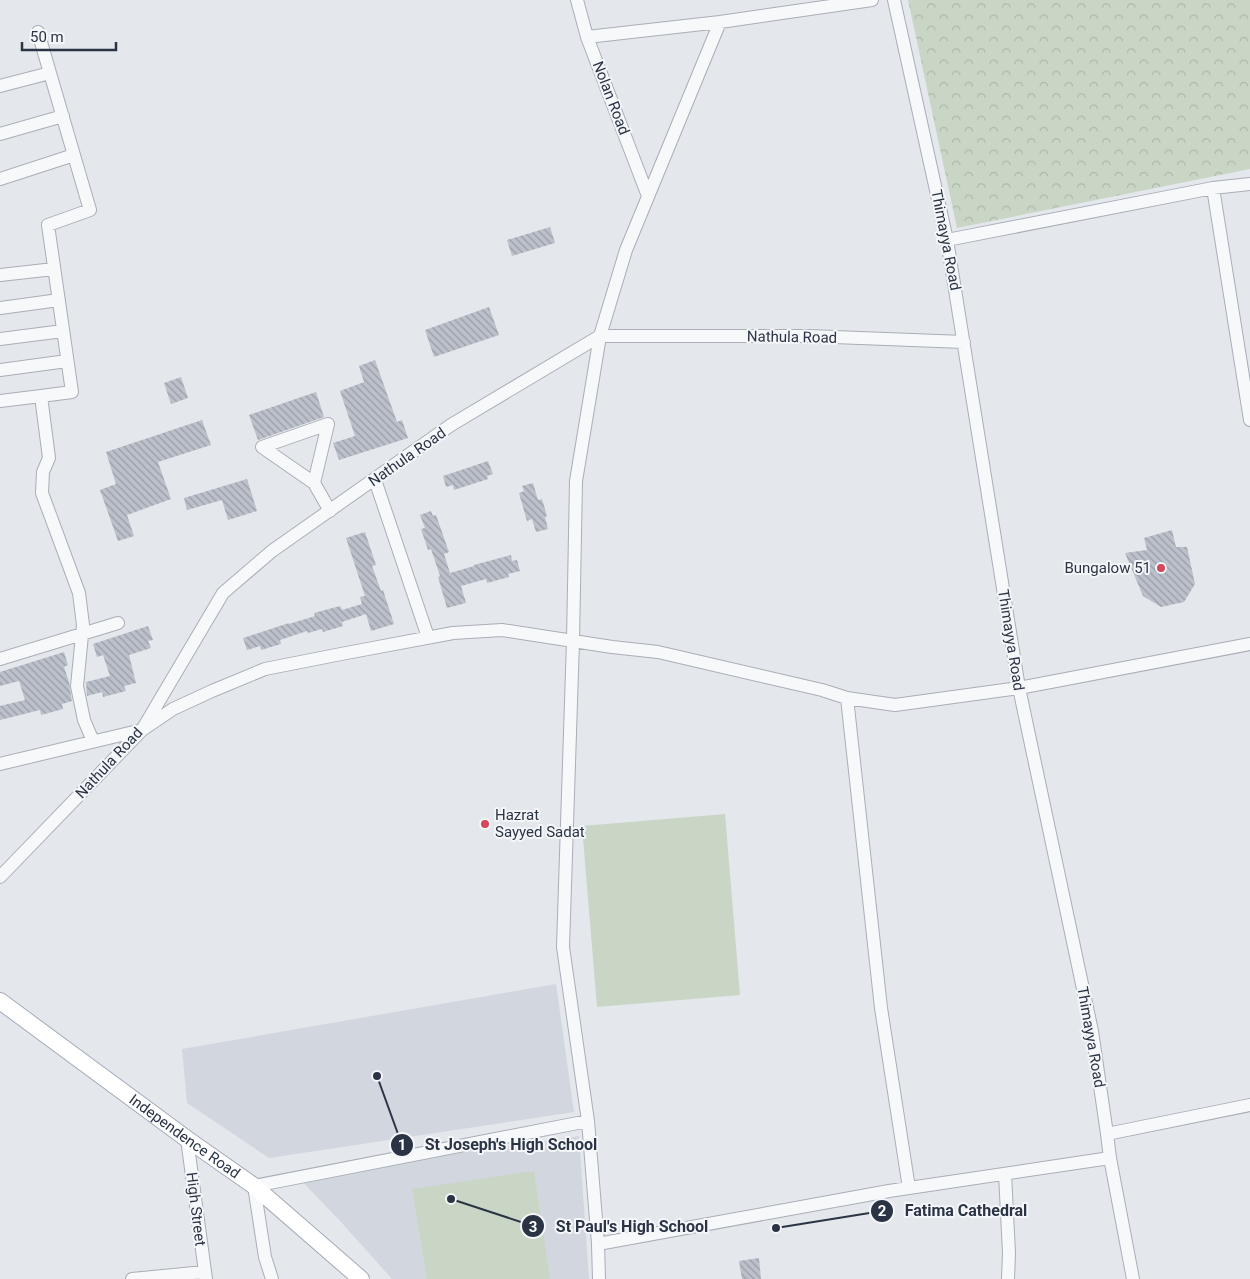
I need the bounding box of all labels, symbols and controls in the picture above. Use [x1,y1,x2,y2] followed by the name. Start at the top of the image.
[22,20,116,52] scale bar
[30,28,64,46] text: 50 m
[589,59,633,137] street label: Nolan Road
[927,188,965,292] street label: Thimayya Road
[747,327,837,347] street label: Nathula Road
[365,424,449,490] street label: Nathula Road
[1064,559,1151,577] place label: Bungalow 51
[1155,562,1167,574] marker: Bungalow 51
[994,588,1028,692] street label: Thimayya Road
[72,724,146,802] street label: Nathula Road
[495,806,585,841] place label: Hazrat Sayyed Sadat
[479,818,491,830] marker: Hazrat Sayyed Sadat
[1073,985,1109,1089] street label: Thimayya Road
[126,1090,244,1182] street label: Independence Road
[390,1129,607,1160] callout: St Joseph's High School
[425,1135,597,1154] text: St Joseph's High School
[398,1136,406,1154] text: 1
[183,1171,209,1247] street label: High Street
[870,1195,1038,1226] callout: Fatima Cathedral
[905,1201,1027,1220] text: Fatima Cathedral
[878,1202,887,1220] text: 2
[521,1211,718,1242] callout: St Paul's High School
[556,1217,708,1236] text: St Paul's High School
[529,1218,537,1236] text: 3

